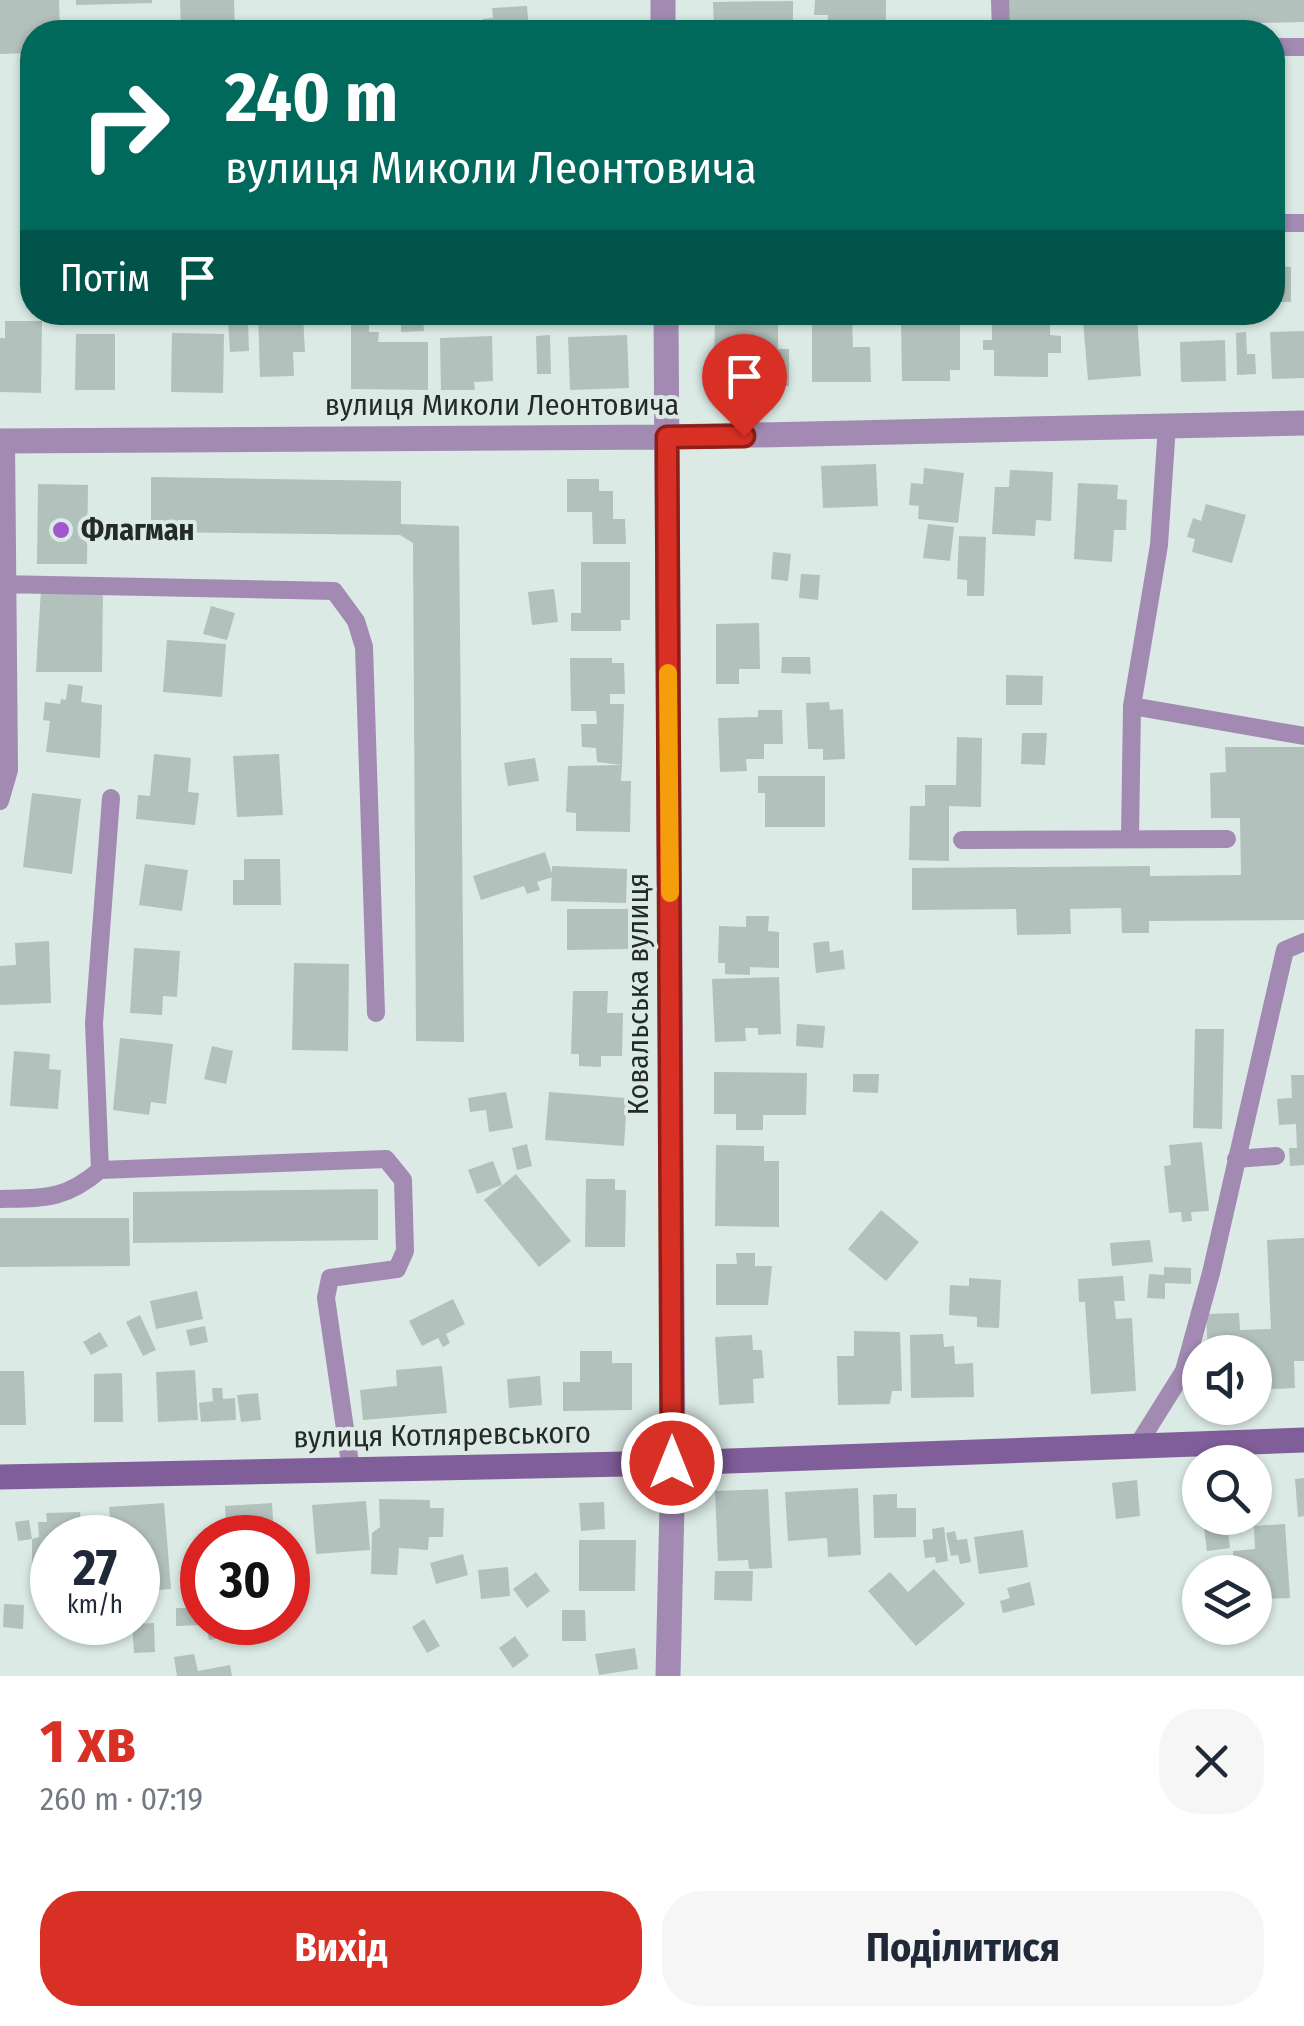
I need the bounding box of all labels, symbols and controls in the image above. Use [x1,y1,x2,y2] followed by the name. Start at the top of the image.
[225,56,398,140] text: 240 m
[60,60,190,190] icon: right
[225,141,757,195] text: вулиця Миколи Леонтовича
[170,250,225,305] icon: arrive
[60,255,150,301] text: Потім
[702,334,787,437] pin
[717,349,772,404] icon: arrive
[325,387,679,423] street label: вулиця Миколи Леонтовича
[81,512,195,548] place label: Флагман
[50,519,72,541] marker: Флагман
[620,873,656,1115] street label: Ковальська вулиця
[1182,1335,1272,1645] map controls
[1182,1335,1272,1425] button: sound
[620,1411,724,1515] position arrow
[293,1414,591,1456] street label: вулиця Котляревського
[1182,1445,1272,1535] button: search
[180,1515,310,1645] speed limit sign: 30
[73,1538,117,1598] text: 27
[1182,1555,1272,1645] button: layers
[67,1590,123,1620] text: km/h
[40,1706,136,1778] text: 1 хв
[1159,1709,1264,1814] button: close
[40,1780,203,1818] text: 260 m · 07:19
[40,1891,642,2006] button: Вихід
[662,1891,1264,2006] button: Поділитися

